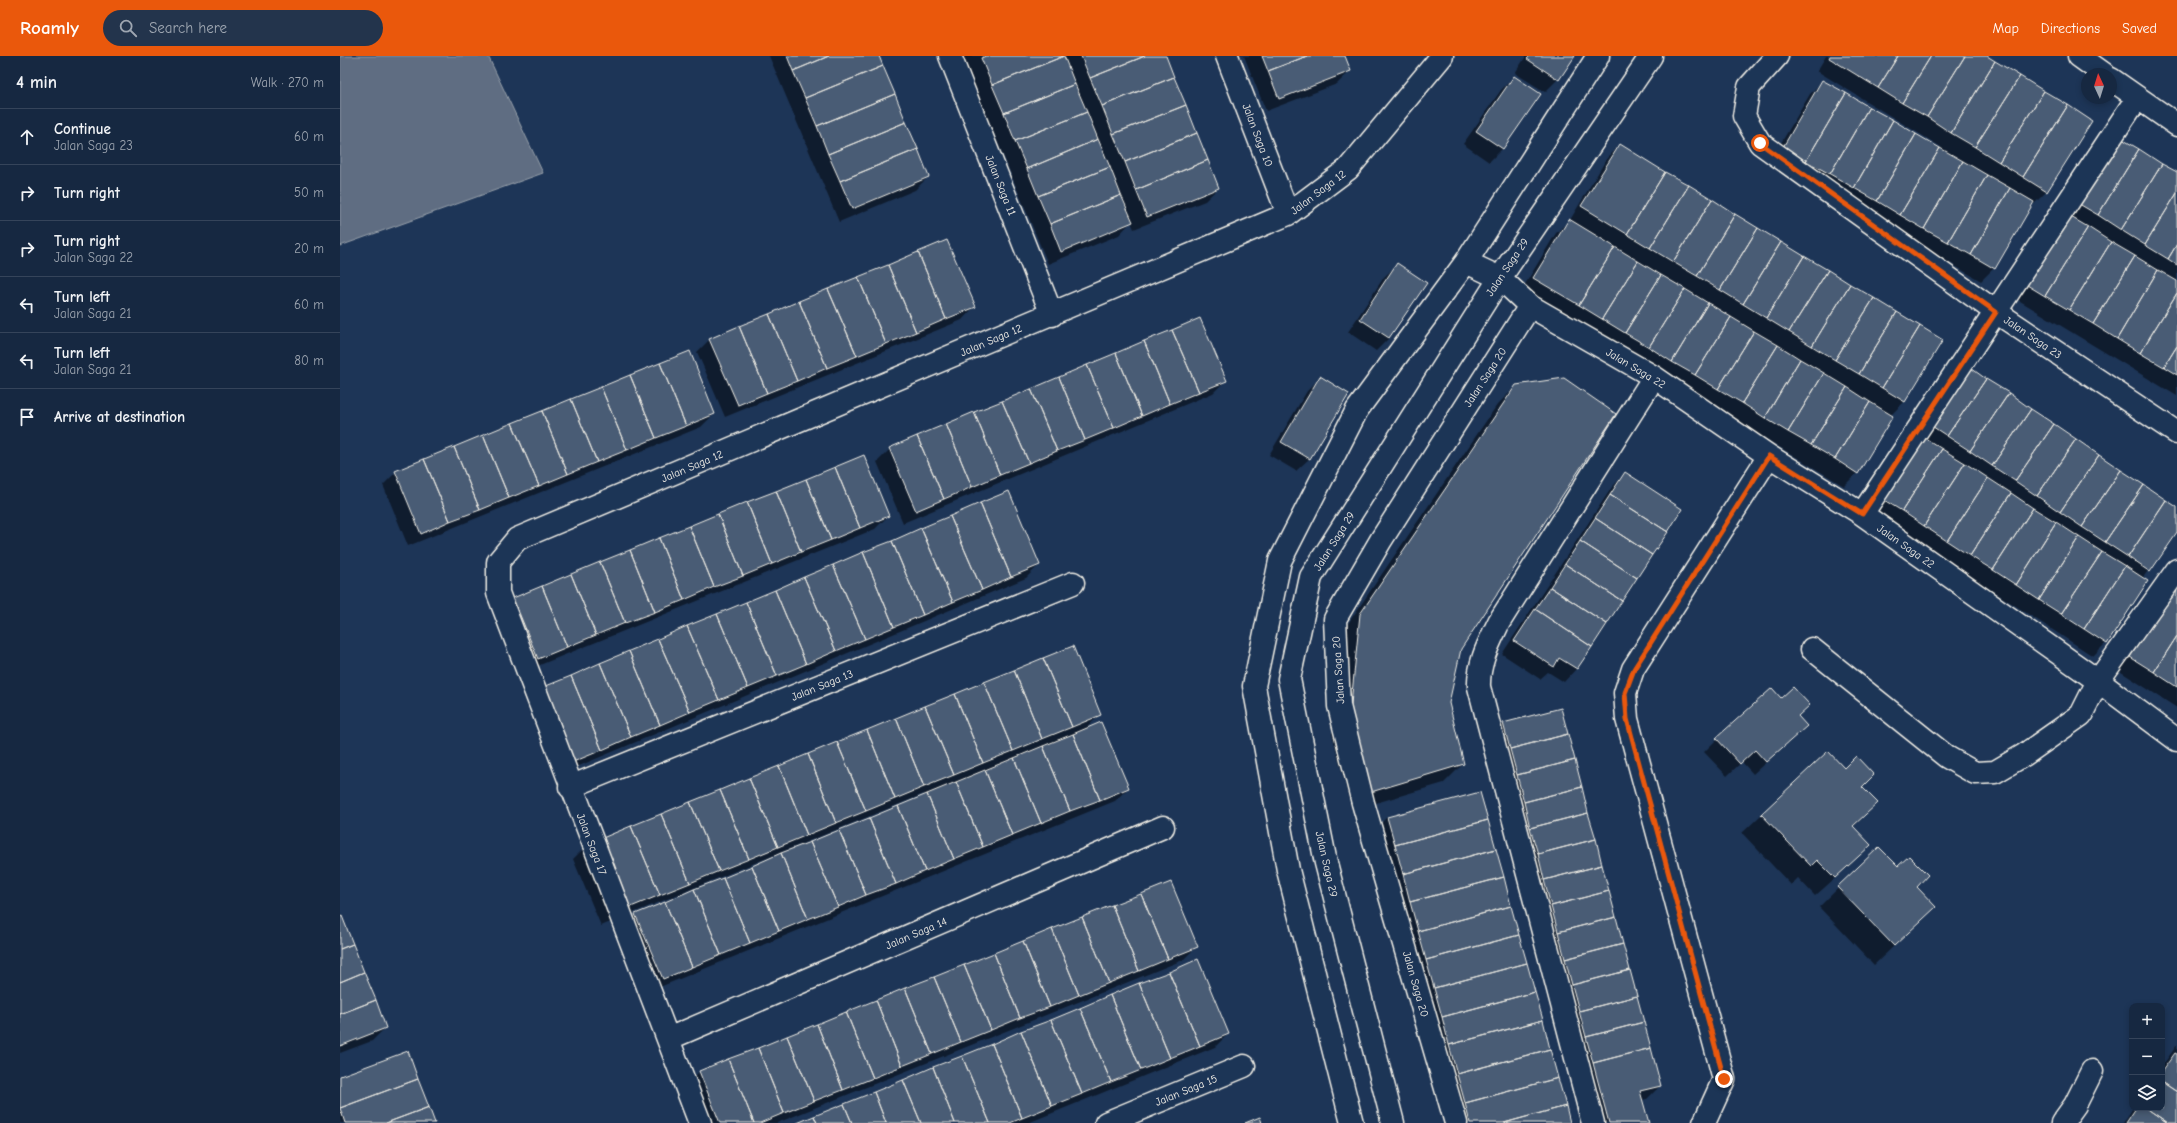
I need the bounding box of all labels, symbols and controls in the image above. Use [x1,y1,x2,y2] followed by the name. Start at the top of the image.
[103,10,383,46] search box
[20,17,79,39] text: Roamly
[117,17,139,39] icon: search
[149,19,227,37] text: Search here
[1992,20,2019,37] text: Map
[2041,20,2100,37] text: Directions
[2122,20,2157,37] text: Saved
[2081,68,2117,104] north arrow
[16,73,57,92] text: 4 min
[251,75,324,90] text: Walk · 270 m
[1240,102,1276,169] street label: Jalan Saga 10
[54,120,111,138] text: Continue
[16,126,38,148] icon: ahead
[294,129,324,144] text: 60 m
[1751,134,1769,152] route start
[54,138,133,153] text: Jalan Saga 23
[982,153,1019,217] street label: Jalan Saga 11
[1288,167,1349,217] street label: Jalan Saga 12
[16,182,38,204] icon: right
[54,184,120,202] text: Turn right
[294,185,324,200] text: 50 m
[54,232,120,250] text: Turn right
[1483,236,1532,299] street label: Jalan Saga 29
[16,238,38,260] icon: right
[294,241,324,256] text: 20 m
[54,250,133,265] text: Jalan Saga 22
[54,288,110,306] text: Turn left
[16,294,38,316] icon: left
[294,297,324,312] text: 60 m
[54,306,132,321] text: Jalan Saga 21
[2001,313,2064,361] street label: Jalan Saga 23
[958,322,1024,359] street label: Jalan Saga 12
[54,344,110,362] text: Turn left
[1461,345,1509,409] street label: Jalan Saga 20
[1604,346,1668,391] street label: Jalan Saga 22
[16,350,38,372] icon: left
[294,353,324,368] text: 80 m
[54,362,132,377] text: Jalan Saga 21
[16,406,38,428] icon: arrive
[54,408,185,426] text: Arrive at destination
[659,448,725,485] street label: Jalan Saga 12
[1311,509,1358,573] street label: Jalan Saga 29
[1875,522,1937,571] street label: Jalan Saga 22
[1330,636,1347,704] street label: Jalan Saga 20
[789,667,855,704] street label: Jalan Saga 13
[574,811,609,877] street label: Jalan Saga 17
[1313,830,1340,898] street label: Jalan Saga 29
[884,915,949,952] street label: Jalan Saga 14
[1400,950,1431,1019] street label: Jalan Saga 20
[2129,1003,2165,1111] map controls
[2129,1003,2165,1039] button: +
[2129,1039,2165,1075] button: −
[1715,1070,1733,1088] route end
[1153,1072,1219,1109] street label: Jalan Saga 15
[2129,1075,2165,1111] button: layers

